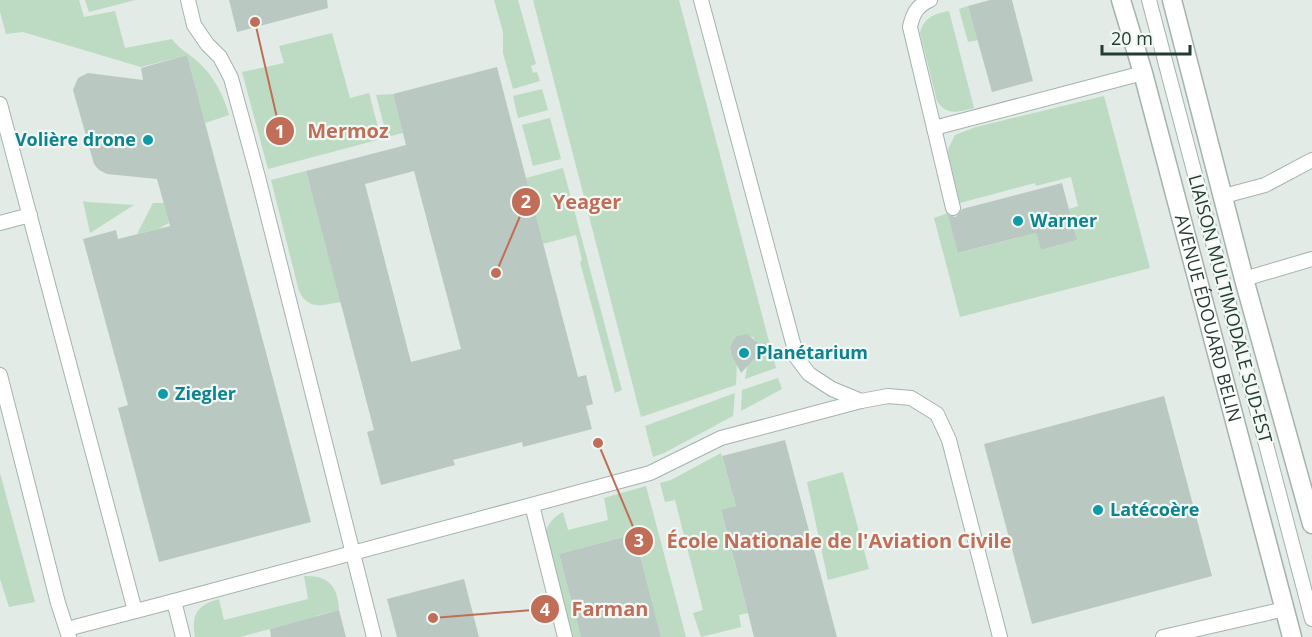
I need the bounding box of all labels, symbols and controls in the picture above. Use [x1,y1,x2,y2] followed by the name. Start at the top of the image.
[1102,18,1190,56] scale bar
[1111,26,1153,50] text: 20 m
[265,112,401,150] callout: Mermoz
[307,117,389,144] text: Mermoz
[275,119,285,143] text: 1
[15,127,136,151] place label: Volière drone
[141,133,155,147] marker: Volière drone
[1184,172,1278,446] street label: LIAISON MULTIMODALE SUD-EST
[511,183,633,221] callout: Yeager
[553,188,621,215] text: Yeager
[521,189,531,213] text: 2
[1030,208,1097,232] place label: Warner
[1170,212,1248,424] street label: AVENUE ÉDOUARD BELIN
[1011,214,1025,228] marker: Warner
[756,340,868,364] place label: Planétarium
[737,346,751,360] marker: Planétarium
[175,381,236,405] place label: Ziegler
[156,387,170,401] marker: Ziegler
[1110,497,1199,521] place label: Latécoère
[1091,503,1105,517] marker: Latécoère
[624,522,1024,560] callout: École Nationale de l'Aviation Civile
[666,527,1012,554] text: École Nationale de l'Aviation Civile
[634,528,644,552] text: 3
[530,590,661,628] callout: Farman
[571,595,649,622] text: Farman
[540,597,550,621] text: 4

